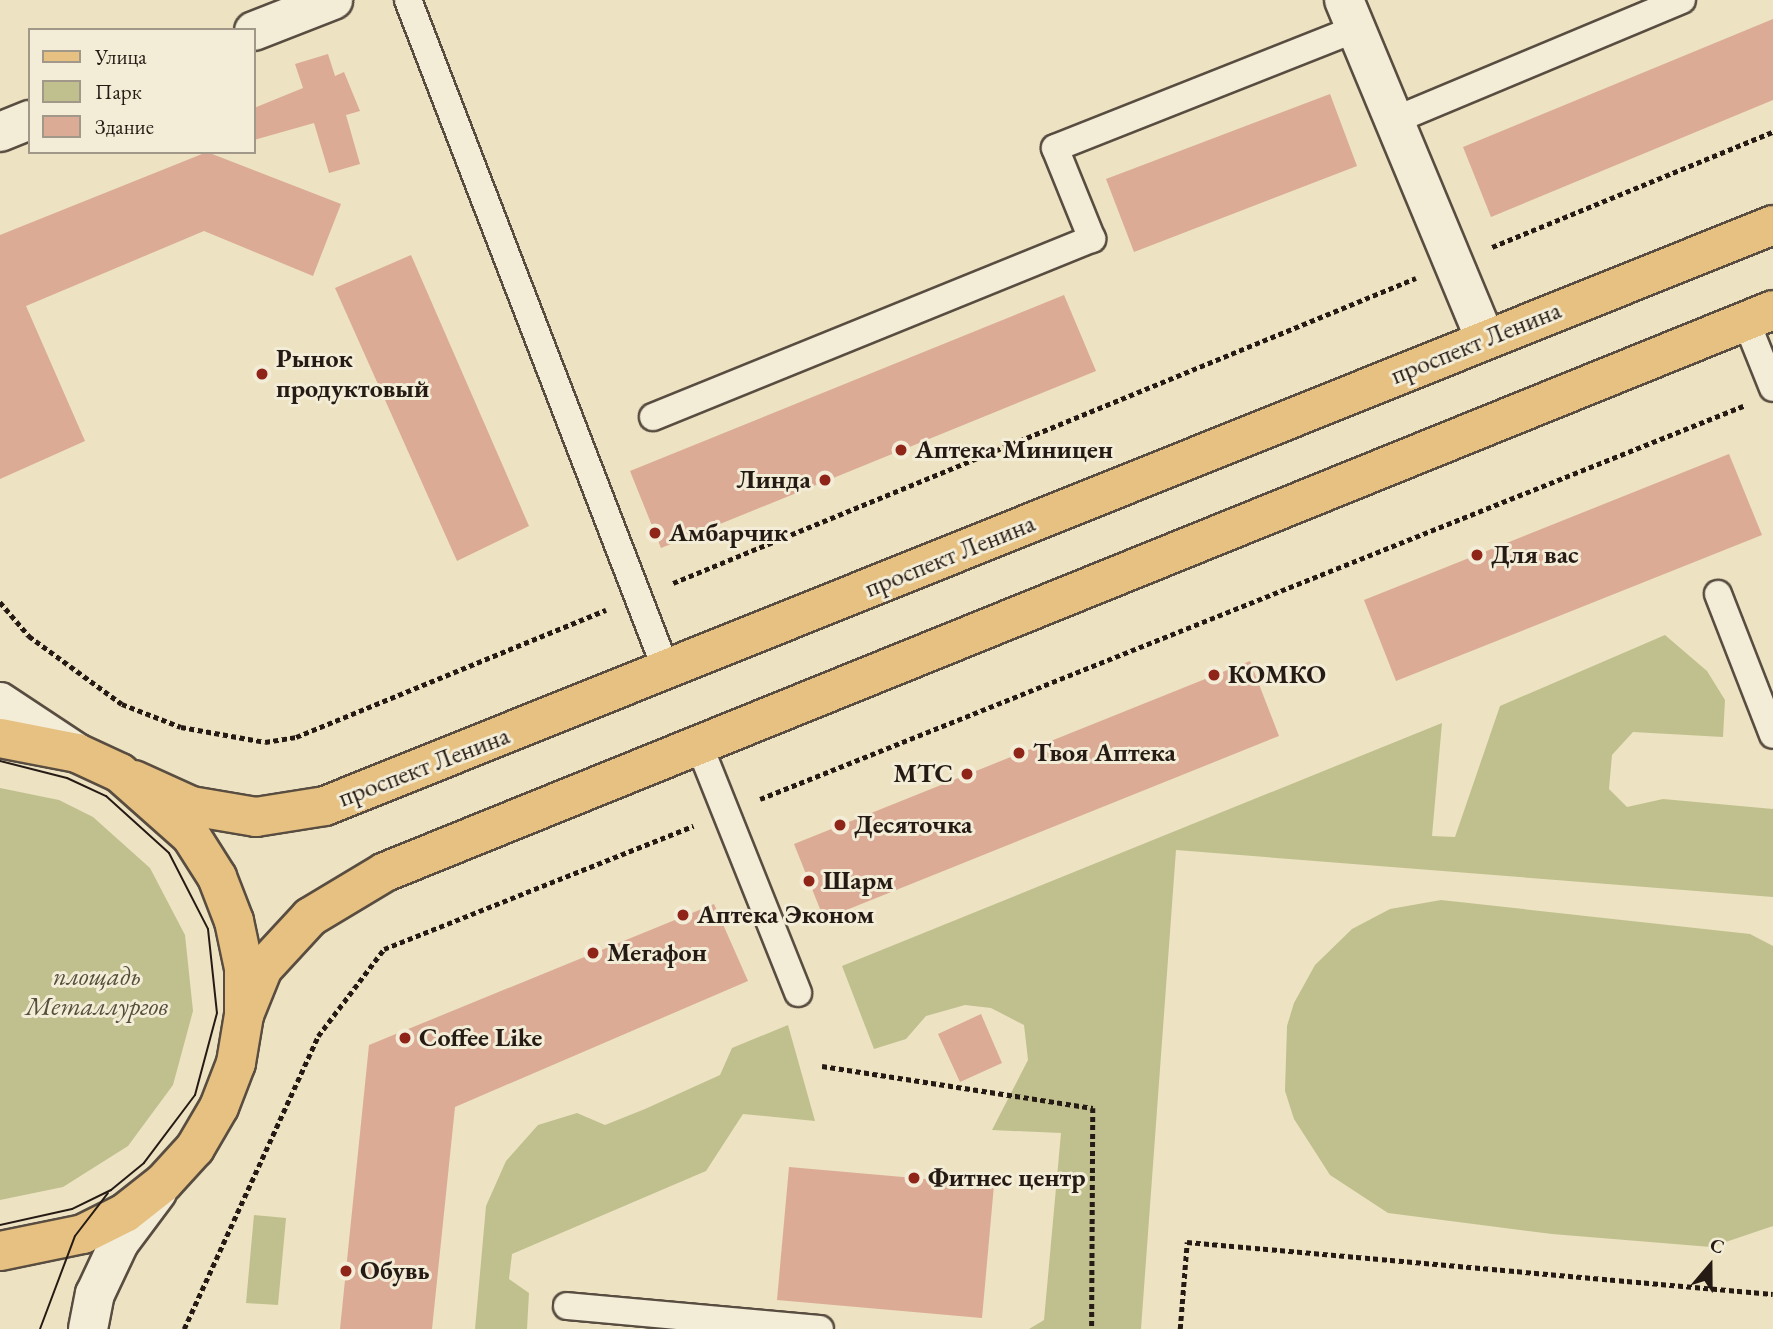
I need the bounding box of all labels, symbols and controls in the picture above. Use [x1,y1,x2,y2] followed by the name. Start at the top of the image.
[28,28,256,154] legend
[95,43,147,70] text: Улица
[95,78,142,105] text: Парк
[95,113,154,140] text: Здание
[1386,295,1566,391] street label: проспект Ленина
[276,343,429,404] place label: Рынок продуктовый
[254,366,270,382] marker: Рынок продуктовый
[915,434,1113,466] place label: Аптека Миницен
[893,442,909,458] marker: Аптека Миницен
[736,464,811,496] place label: Линда
[817,472,833,488] marker: Линда
[860,508,1040,604] street label: проспект Ленина
[669,517,788,549] place label: Амбарчик
[647,525,663,541] marker: Амбарчик
[1491,539,1579,571] place label: Для вас
[1469,547,1485,563] marker: Для вас
[1228,659,1326,691] place label: КОМКО
[1206,667,1222,683] marker: КОМКО
[334,720,514,814] street label: проспект Ленина
[1033,737,1176,769] place label: Твоя Аптека
[1011,745,1027,761] marker: Твоя Аптека
[893,758,953,790] place label: МТС
[959,766,975,782] marker: МТС
[854,809,972,841] place label: Десяточка
[832,817,848,833] marker: Десяточка
[823,865,893,897] place label: Шарм
[801,873,817,889] marker: Шарм
[697,899,874,931] place label: Аптека Эконом
[675,907,691,923] marker: Аптека Эконом
[607,937,707,969] place label: Мегафон
[585,945,601,961] marker: Мегафон
[26,961,168,1023] park label: площадь Металлургов
[419,1022,542,1054] place label: Coffee Like
[397,1030,413,1046] marker: Coffee Like
[928,1162,1085,1194] place label: Фитнес центр
[906,1170,922,1186] marker: Фитнес центр
[1675,1231,1745,1301] north arrow
[1707,1232,1728,1260] text: С
[360,1255,430,1287] place label: Обувь
[338,1263,354,1279] marker: Обувь

